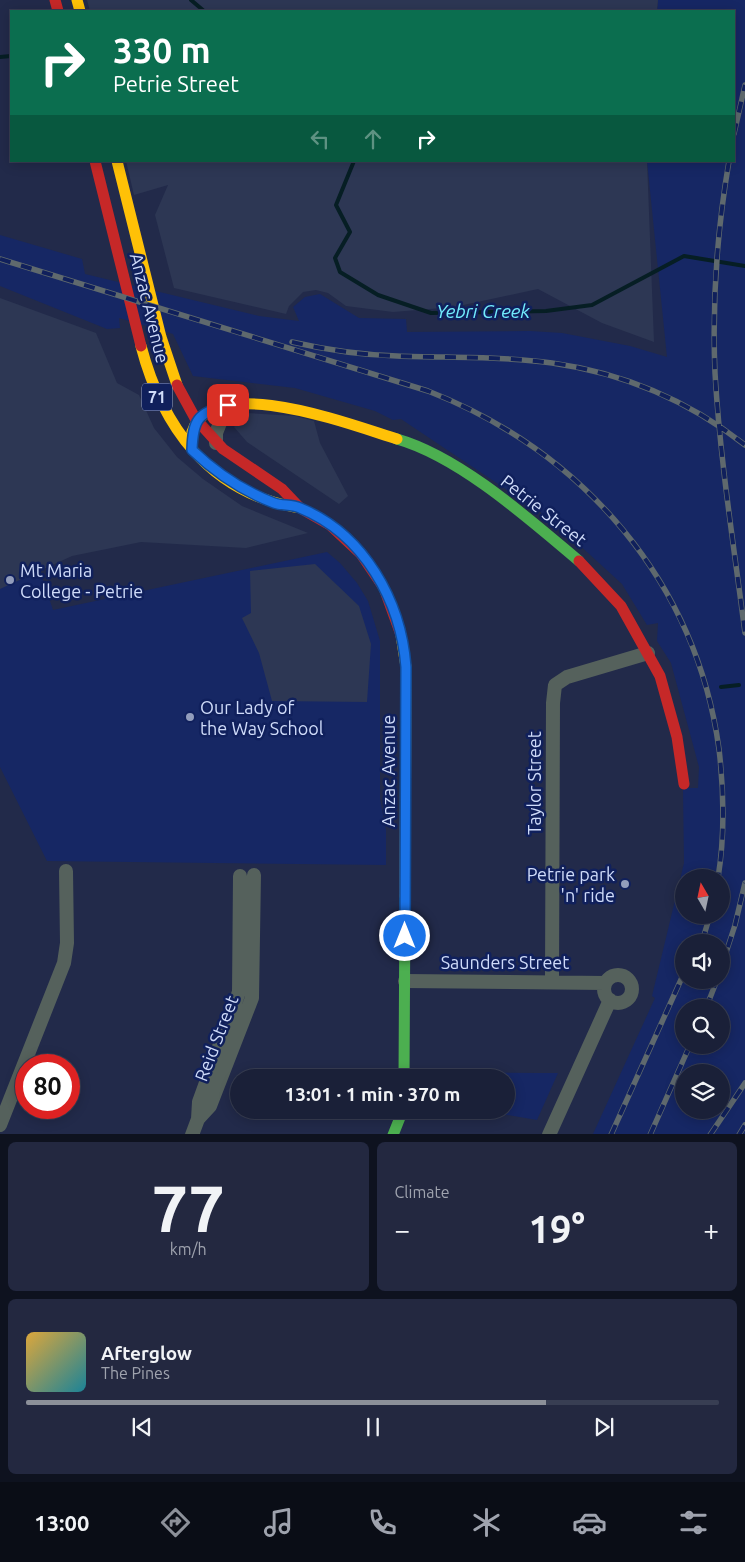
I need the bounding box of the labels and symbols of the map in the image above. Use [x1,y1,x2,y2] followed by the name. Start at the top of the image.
[127,251,173,365] street label: Anzac Avenue
[436,300,530,322] water label: Yebri Creek
[142,384,172,411] road number: 71
[207,384,249,426] pin
[497,470,591,550] street label: Petrie Street
[20,560,143,601] place label: Mt Maria College - Petrie
[4,574,16,586] marker: Mt Maria College - Petrie
[200,697,324,738] place label: Our Lady of the Way School
[184,711,196,723] marker: Our Lady of the Way School
[378,715,398,827] street label: Anzac Avenue
[524,731,544,835] street label: Taylor Street
[527,864,615,905] place label: Petrie park 'n' ride
[675,869,730,924] north arrow
[619,878,631,890] marker: Petrie park 'n' ride
[378,909,430,961] position arrow
[441,952,569,972] street label: Saunders Street
[190,992,242,1084] street label: Reid Street
[15,1054,80,1119] speed limit sign: 80

